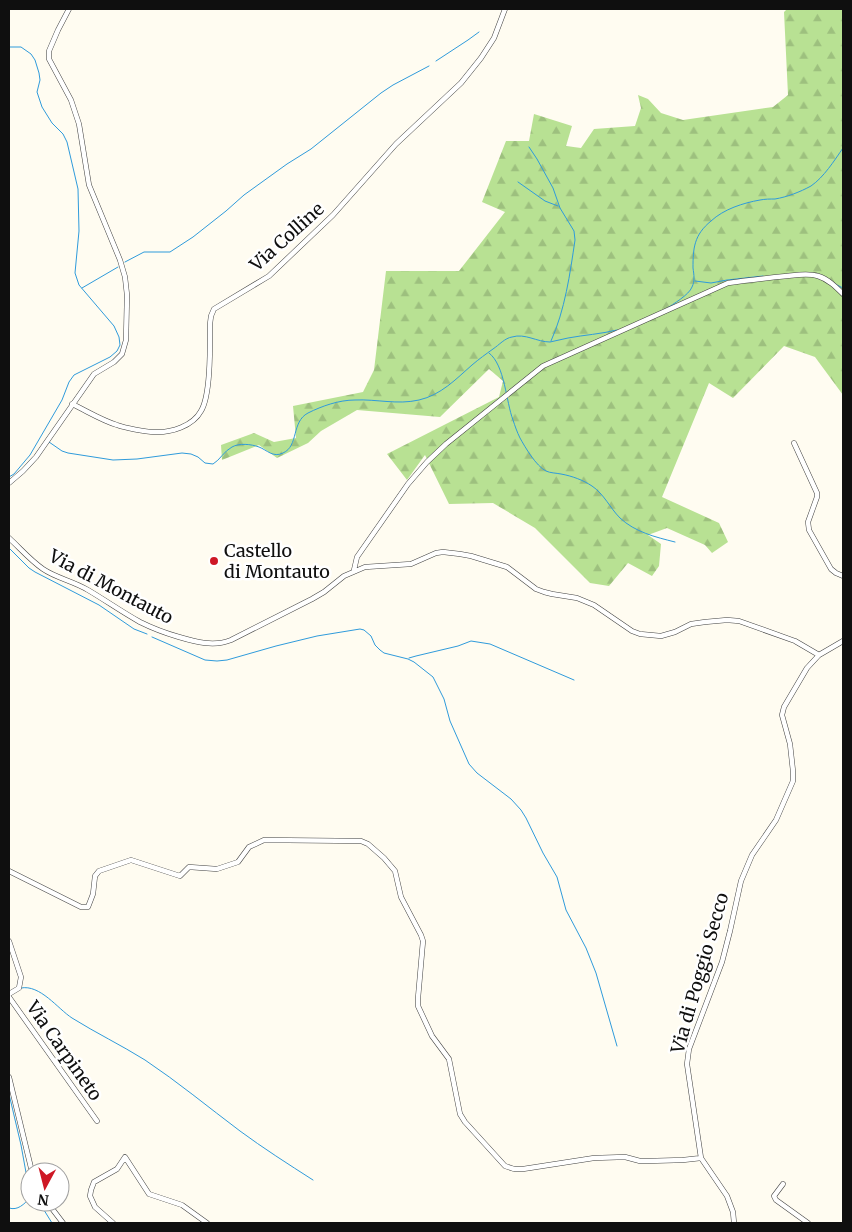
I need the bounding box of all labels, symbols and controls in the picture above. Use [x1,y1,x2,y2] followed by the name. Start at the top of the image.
[244,197,328,277] street label: Via Colline
[224,539,330,583] place label: Castello di Montauto
[44,544,177,629] street label: Via di Montauto
[208,555,220,567] marker: Castello di Montauto
[665,890,733,1057] street label: Via di Poggio Secco
[21,996,107,1105] street label: Via Carpineto
[20,1162,70,1212] north arrow
[37,1190,50,1210] text: N

